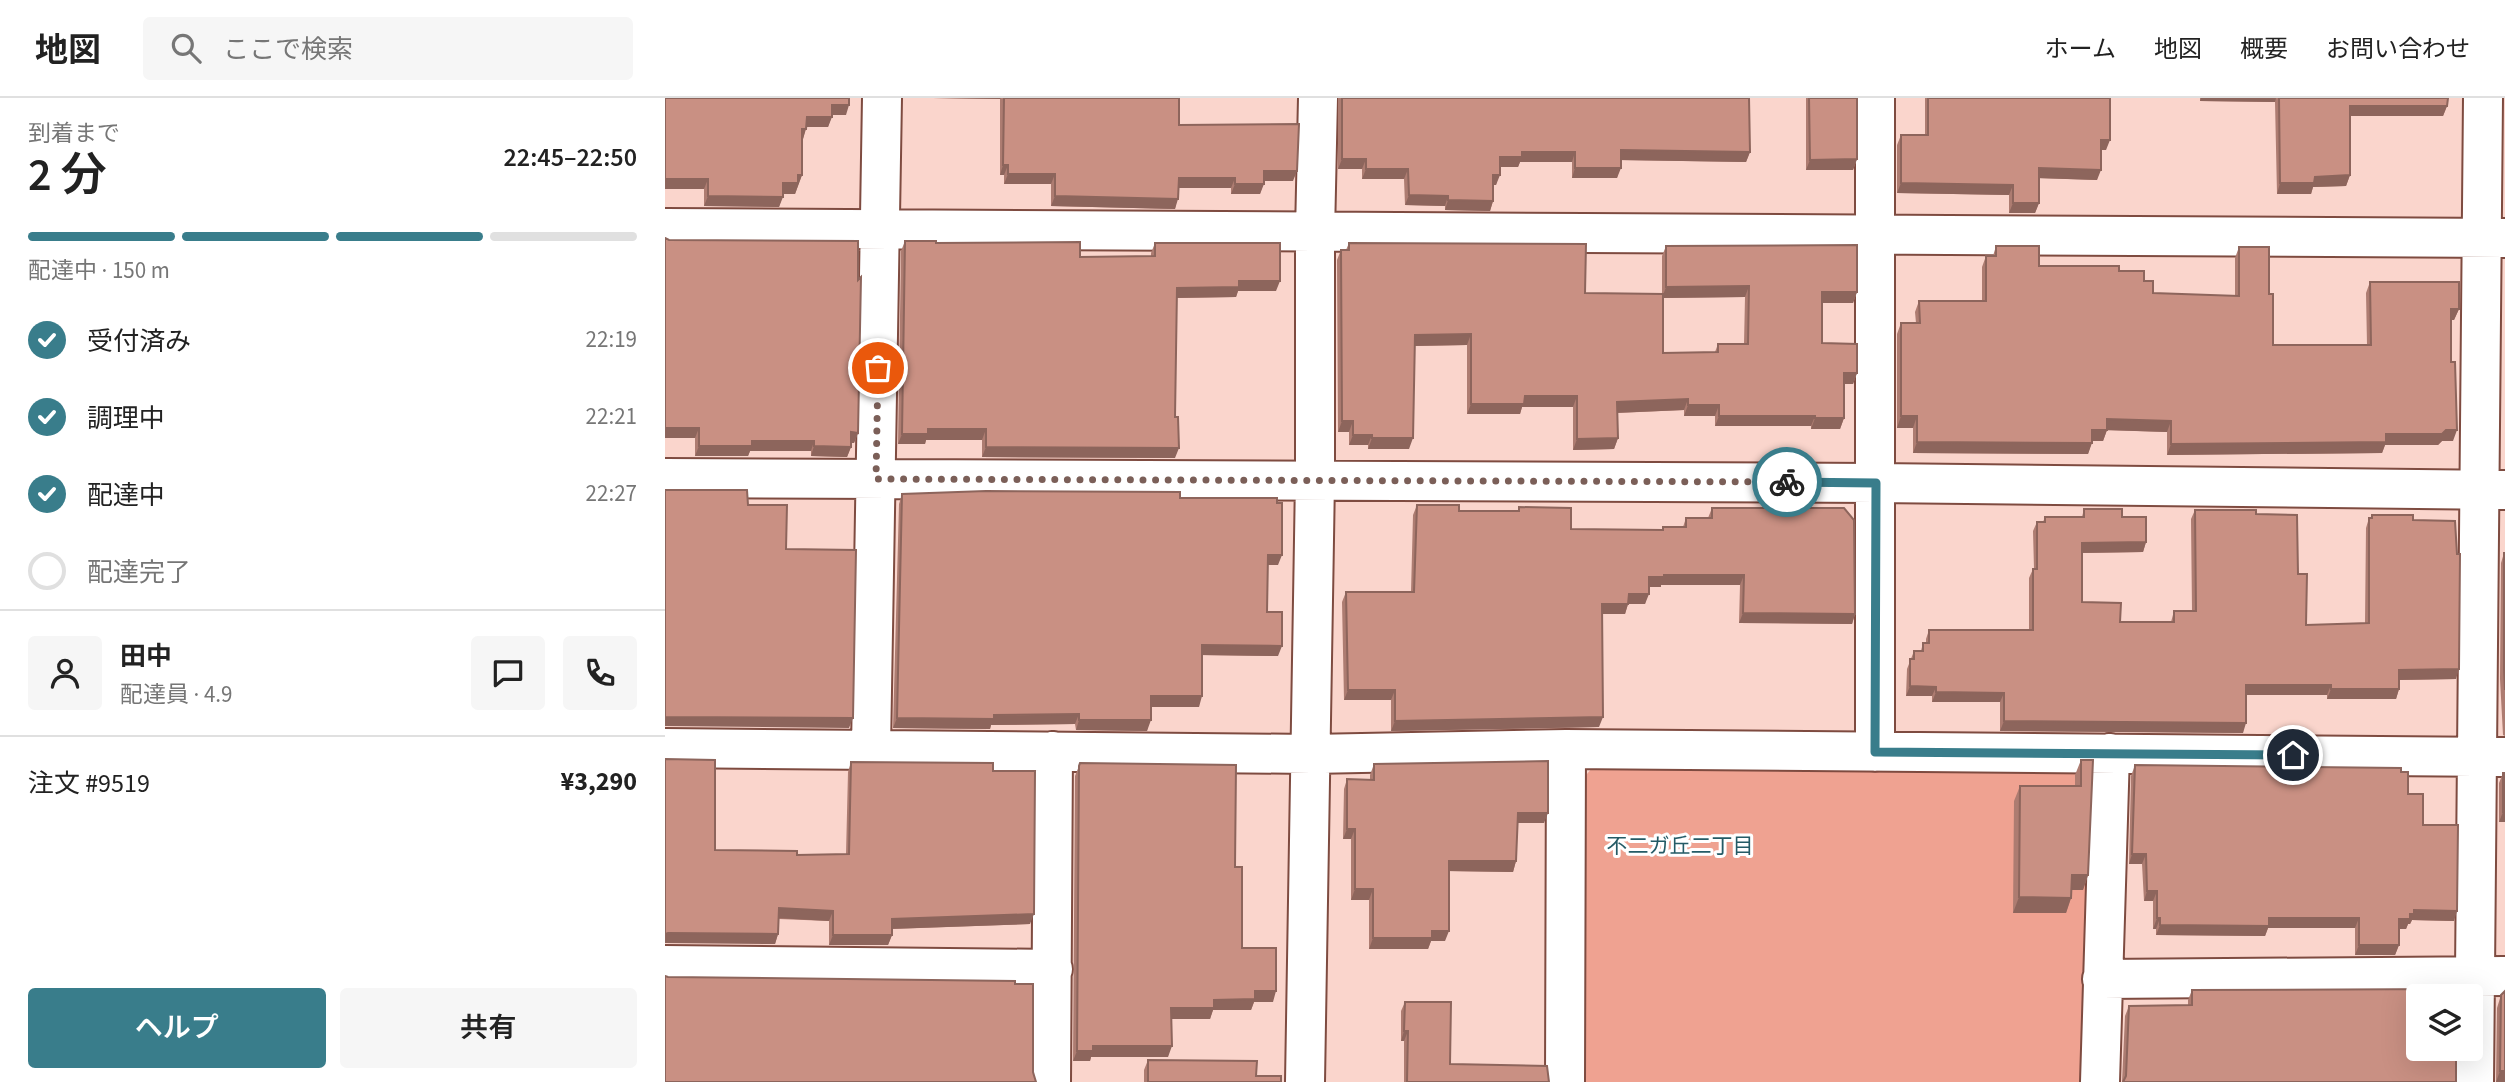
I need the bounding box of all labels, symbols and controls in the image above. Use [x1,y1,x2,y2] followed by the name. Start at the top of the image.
[143,17,633,80] search box
[35,27,101,74] text: 地図
[167,29,205,67] icon: search
[223,31,353,68] text: ここで検索
[2045,32,2116,67] text: ホーム
[2154,32,2202,67] text: 地図
[2240,32,2288,67] text: 概要
[2326,32,2470,67] text: お問い合わせ
[28,117,120,150] text: 到着まで
[504,139,637,176] text: 22:45–22:50
[28,143,107,208] text: 2 分
[28,254,170,287] text: 配達中 · 150 m
[28,321,66,359] icon: check
[87,323,191,360] text: 受付済み
[586,323,637,356] text: 22:19
[848,338,908,398] pin
[859,349,897,387] icon: bag
[28,398,66,436] icon: check
[87,400,165,437] text: 調理中
[586,400,637,433] text: 22:21
[1752,447,1822,517] courier
[1768,463,1806,501] icon: bike
[28,475,66,513] icon: check
[87,477,165,514] text: 配達中
[586,477,637,510] text: 22:27
[87,554,191,591] text: 配達完了
[28,636,102,710] button: person
[471,636,545,710] button: chat
[563,636,637,710] button: phone
[120,638,172,675] text: 田中
[120,678,233,711] text: 配達員 · 4.9
[2263,725,2323,785] pin
[2274,736,2312,774] icon: home
[561,763,637,800] text: ¥3,290
[28,765,150,802] text: 注文 #9519
[1607,831,1754,861] district label: 不二ガ丘二丁目
[2406,984,2483,1061] map controls
[2406,984,2483,1061] button: layers
[28,988,326,1068] button: ヘルプ
[340,988,637,1068] button: 共有

